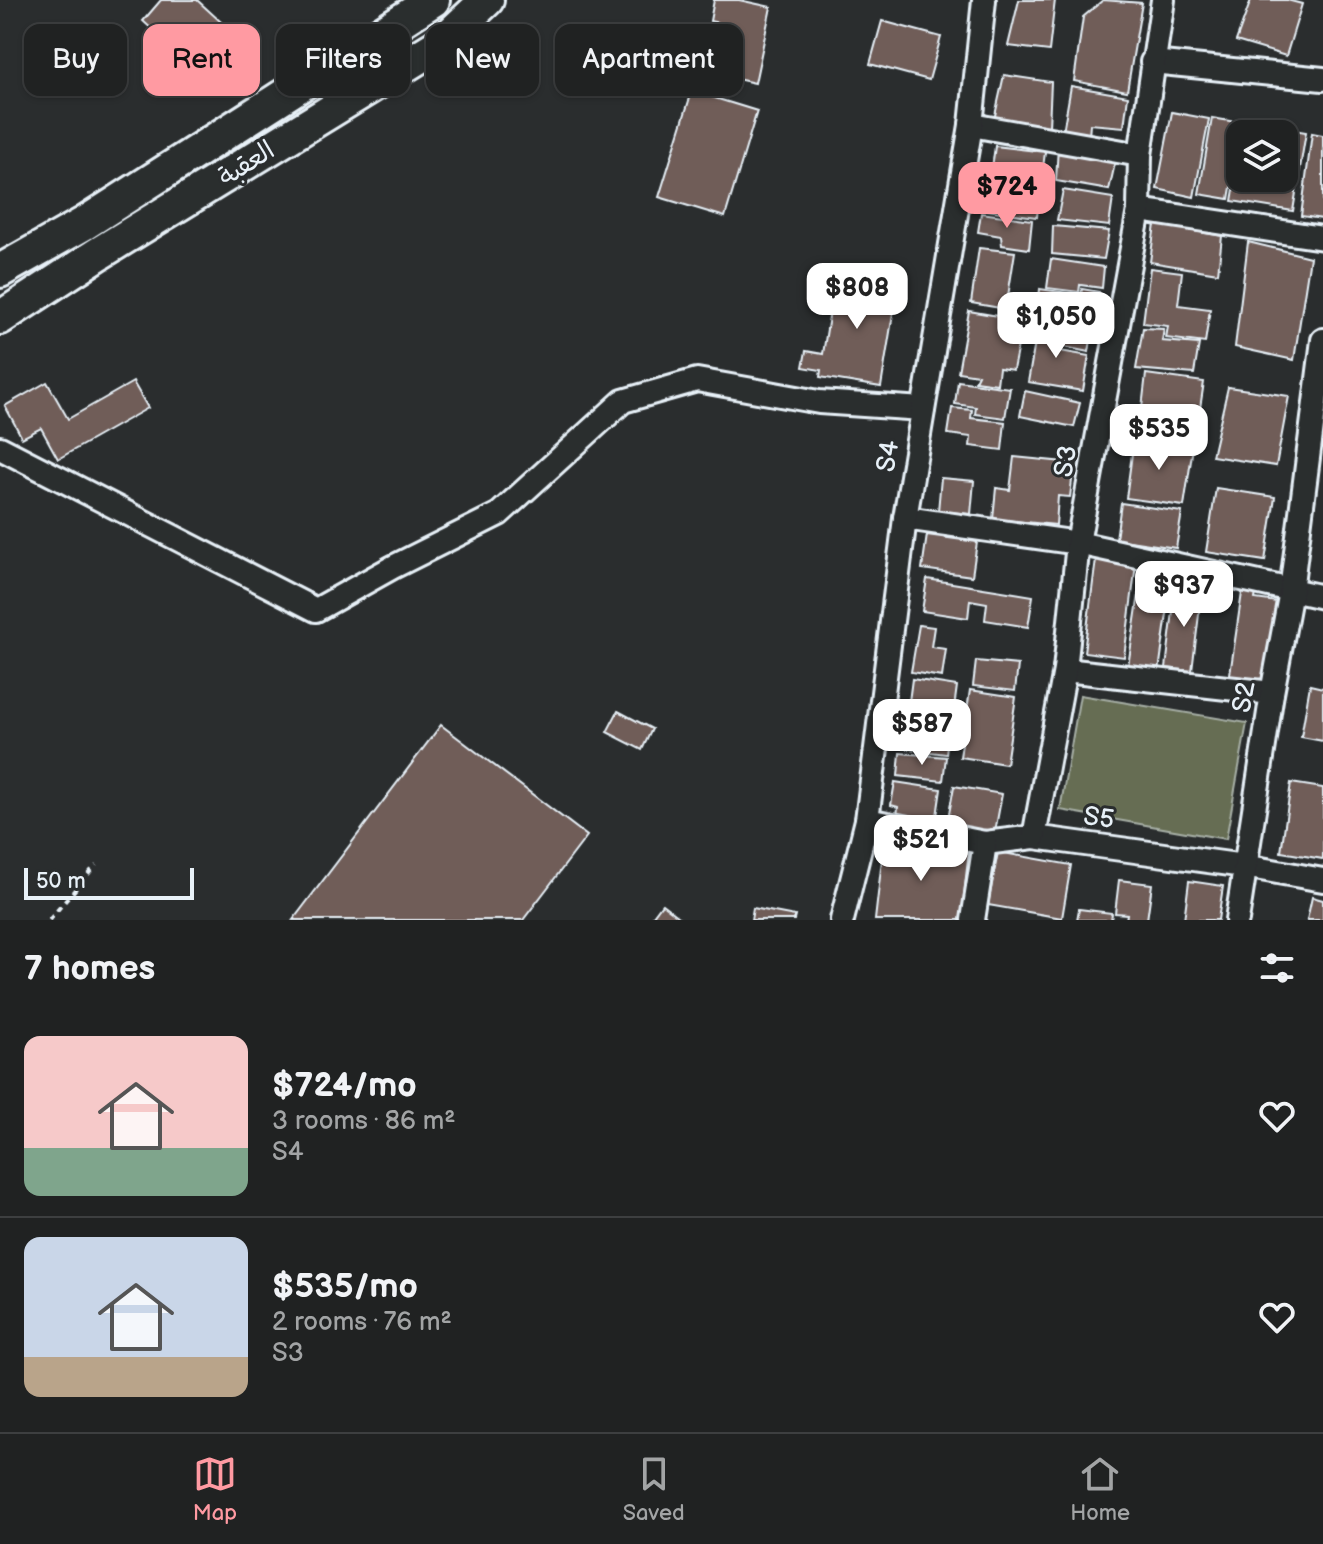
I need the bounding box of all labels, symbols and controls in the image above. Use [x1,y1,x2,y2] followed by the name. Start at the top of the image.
[24,24,127,96] chip: Buy
[143,24,260,96] chip: Rent
[276,24,410,96] chip: Filters
[426,24,539,96] chip: New
[555,24,743,96] chip: Apartment
[1226,120,1298,192] map controls
[1226,120,1298,192] button: layers
[213,135,281,193] street label: العقبة
[960,162,1054,230] pin: $724
[976,172,1038,203] text: $724
[810,263,904,331] pin: $808
[825,273,889,304] text: $808
[991,292,1121,360] pin: $1,050
[1015,302,1097,333] text: $1,050
[1112,404,1206,472] pin: $535
[1128,414,1190,445] text: $535
[871,438,906,474] street label: S4
[1048,443,1084,480] street label: S3
[1137,561,1231,629] pin: $937
[1153,571,1215,602] text: $937
[1227,679,1263,715] street label: S2
[875,699,969,767] pin: $587
[891,709,953,740] text: $587
[1081,801,1116,836] street label: S5
[874,815,968,883] pin: $521
[892,825,950,856] text: $521
[24,864,194,900] scale bar
[36,868,86,895] text: 50 m
[1255,946,1299,990] icon: filters
[24,948,155,989] text: 7 homes
[272,1065,417,1106] text: $724/mo
[88,1068,184,1164] icon: home
[1255,1094,1299,1138] icon: heart
[272,1106,456,1137] text: 3 rooms · 86 m²
[272,1137,304,1168] text: S4
[272,1266,418,1307] text: $535/mo
[88,1269,184,1365] icon: home
[1255,1295,1299,1339] icon: heart
[272,1307,452,1338] text: 2 rooms · 76 m²
[272,1338,304,1369] text: S3
[193,1452,237,1527] tab: Map
[623,1452,685,1527] tab: Saved
[1070,1452,1130,1527] tab: Home

